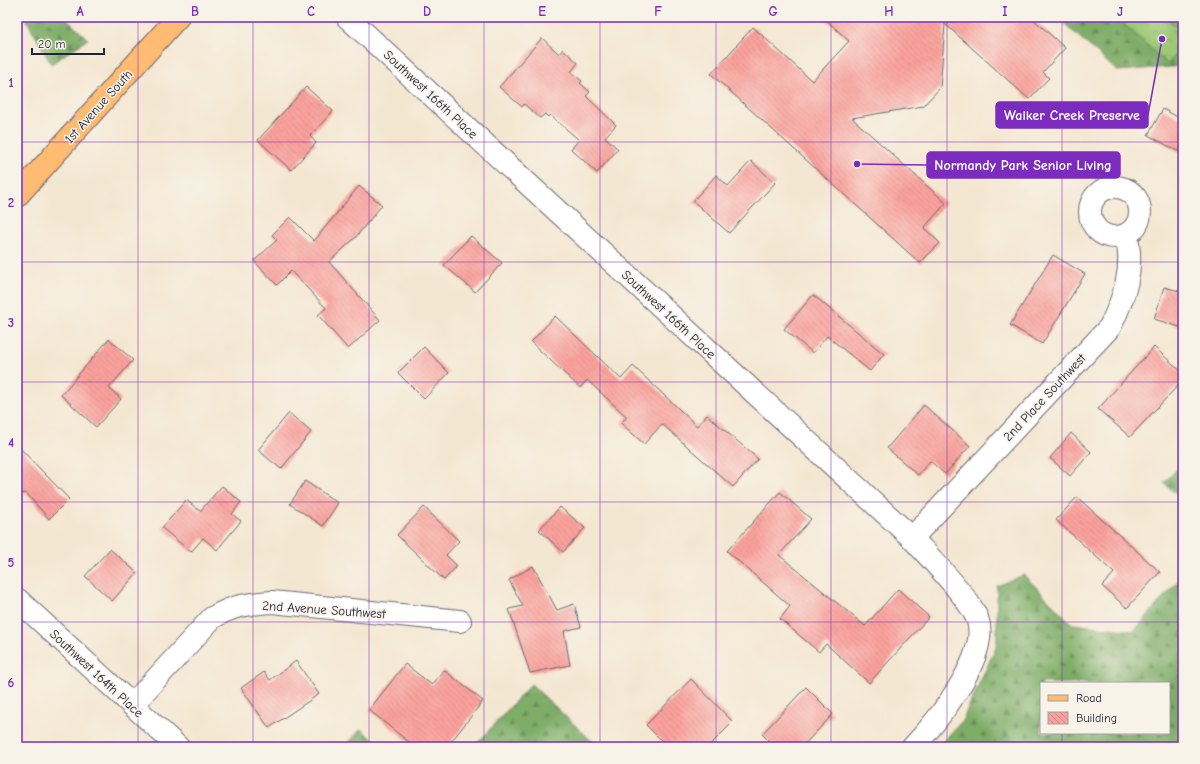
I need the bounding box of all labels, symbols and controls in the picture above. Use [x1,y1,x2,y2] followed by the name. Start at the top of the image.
[76,4,84,19] text: A
[191,4,199,19] text: B
[307,4,315,19] text: C
[423,4,431,19] text: D
[538,4,546,19] text: E
[654,4,662,19] text: F
[768,4,778,19] text: G
[884,4,894,19] text: H
[1002,4,1008,19] text: I
[1117,4,1123,19] text: J
[32,30,104,56] scale bar
[38,37,66,51] text: 20 m
[381,47,481,142] street label: Southwest 166th Place
[61,66,135,146] street label: 1st Avenue South
[8,75,14,90] text: 1
[996,102,1148,128] callout: Walker Creek Preserve
[1004,107,1140,124] text: Walker Creek Preserve
[927,152,1120,178] callout: Normandy Park Senior Living
[934,157,1112,174] text: Normandy Park Senior Living
[8,195,14,210] text: 2
[619,267,719,362] street label: Southwest 166th Place
[8,315,14,330] text: 3
[1000,350,1090,444] street label: 2nd Place Southwest
[8,435,14,450] text: 4
[8,555,15,570] text: 5
[262,598,387,621] street label: 2nd Avenue Southwest
[47,626,147,721] street label: Southwest 164th Place
[8,675,15,690] text: 6
[1040,682,1170,734] legend
[1076,691,1102,705] text: Road
[1076,711,1117,725] text: Building

